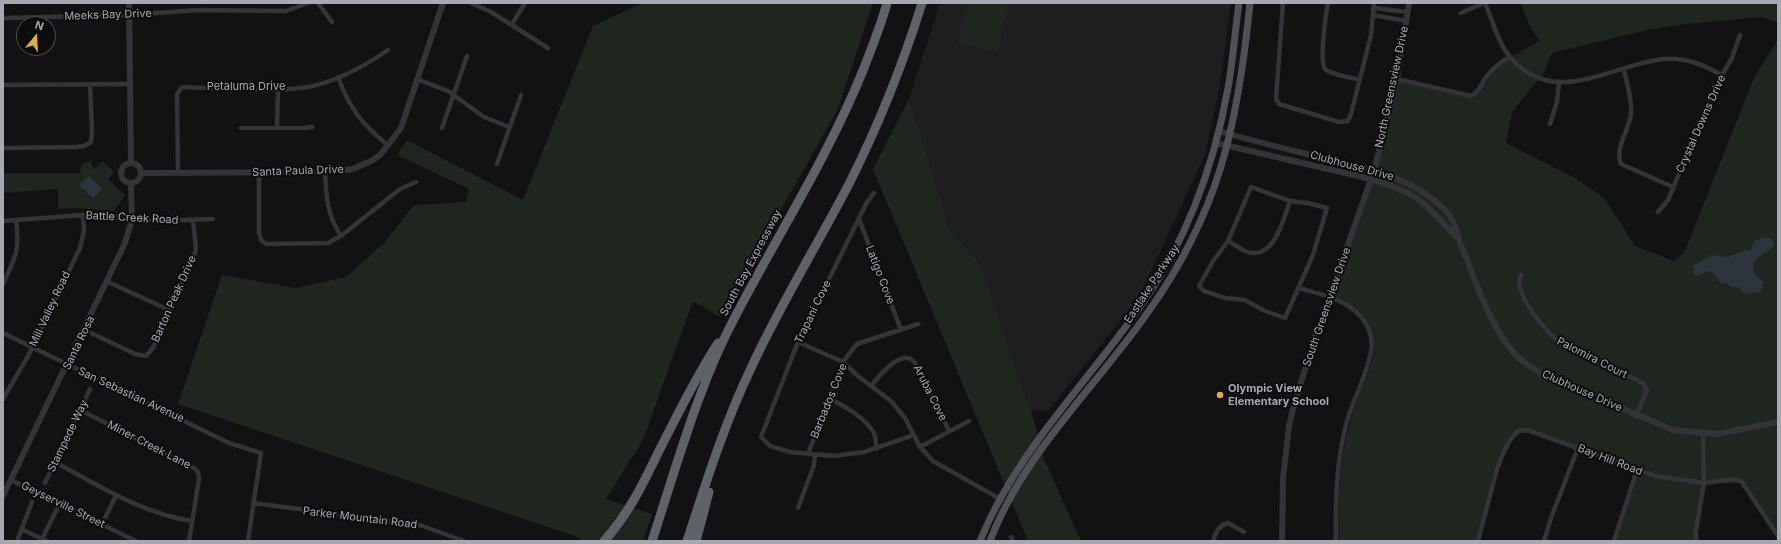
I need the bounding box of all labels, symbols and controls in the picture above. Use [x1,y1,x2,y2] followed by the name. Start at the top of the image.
[64,7,152,23] street label: Meeks Bay Drive
[16,16,56,56] north arrow
[33,18,46,33] text: N
[1373,25,1411,149] street label: North Greensview Drive
[1673,73,1729,175] street label: Crystal Downs Drive
[207,80,285,94] street label: Petaluma Drive
[1309,148,1395,184] street label: Clubhouse Drive
[252,163,344,179] street label: Santa Paula Drive
[717,208,785,318] street label: South Bay Expressway
[85,209,179,227] street label: Battle Creek Road
[1122,242,1182,326] street label: Eastlake Parkway
[863,244,897,306] street label: Latigo Cove
[1300,246,1354,368] street label: South Greensview Drive
[149,254,199,344] street label: Barton Peak Drive
[27,269,73,349] street label: Mill Valley Road
[792,278,834,346] street label: Trapani Cove
[60,314,98,372] street label: Santa Rosa
[1555,335,1629,381] street label: Palomira Court
[808,362,850,440] street label: Barbados Cove
[910,363,950,423] street label: Aruba Cove
[76,365,186,425] street label: San Sebastian Avenue
[1540,367,1624,415] street label: Clubhouse Drive
[1228,382,1329,408] place label: Olympic View Elementary School
[1215,390,1225,400] marker: Olympic View Elementary School
[45,398,91,474] street label: Stampede Way
[105,418,193,472] street label: Miner Creek Lane
[1576,442,1644,478] street label: Bay Hill Road
[19,479,107,531] street label: Geyserville Street
[302,504,418,532] street label: Parker Mountain Road

